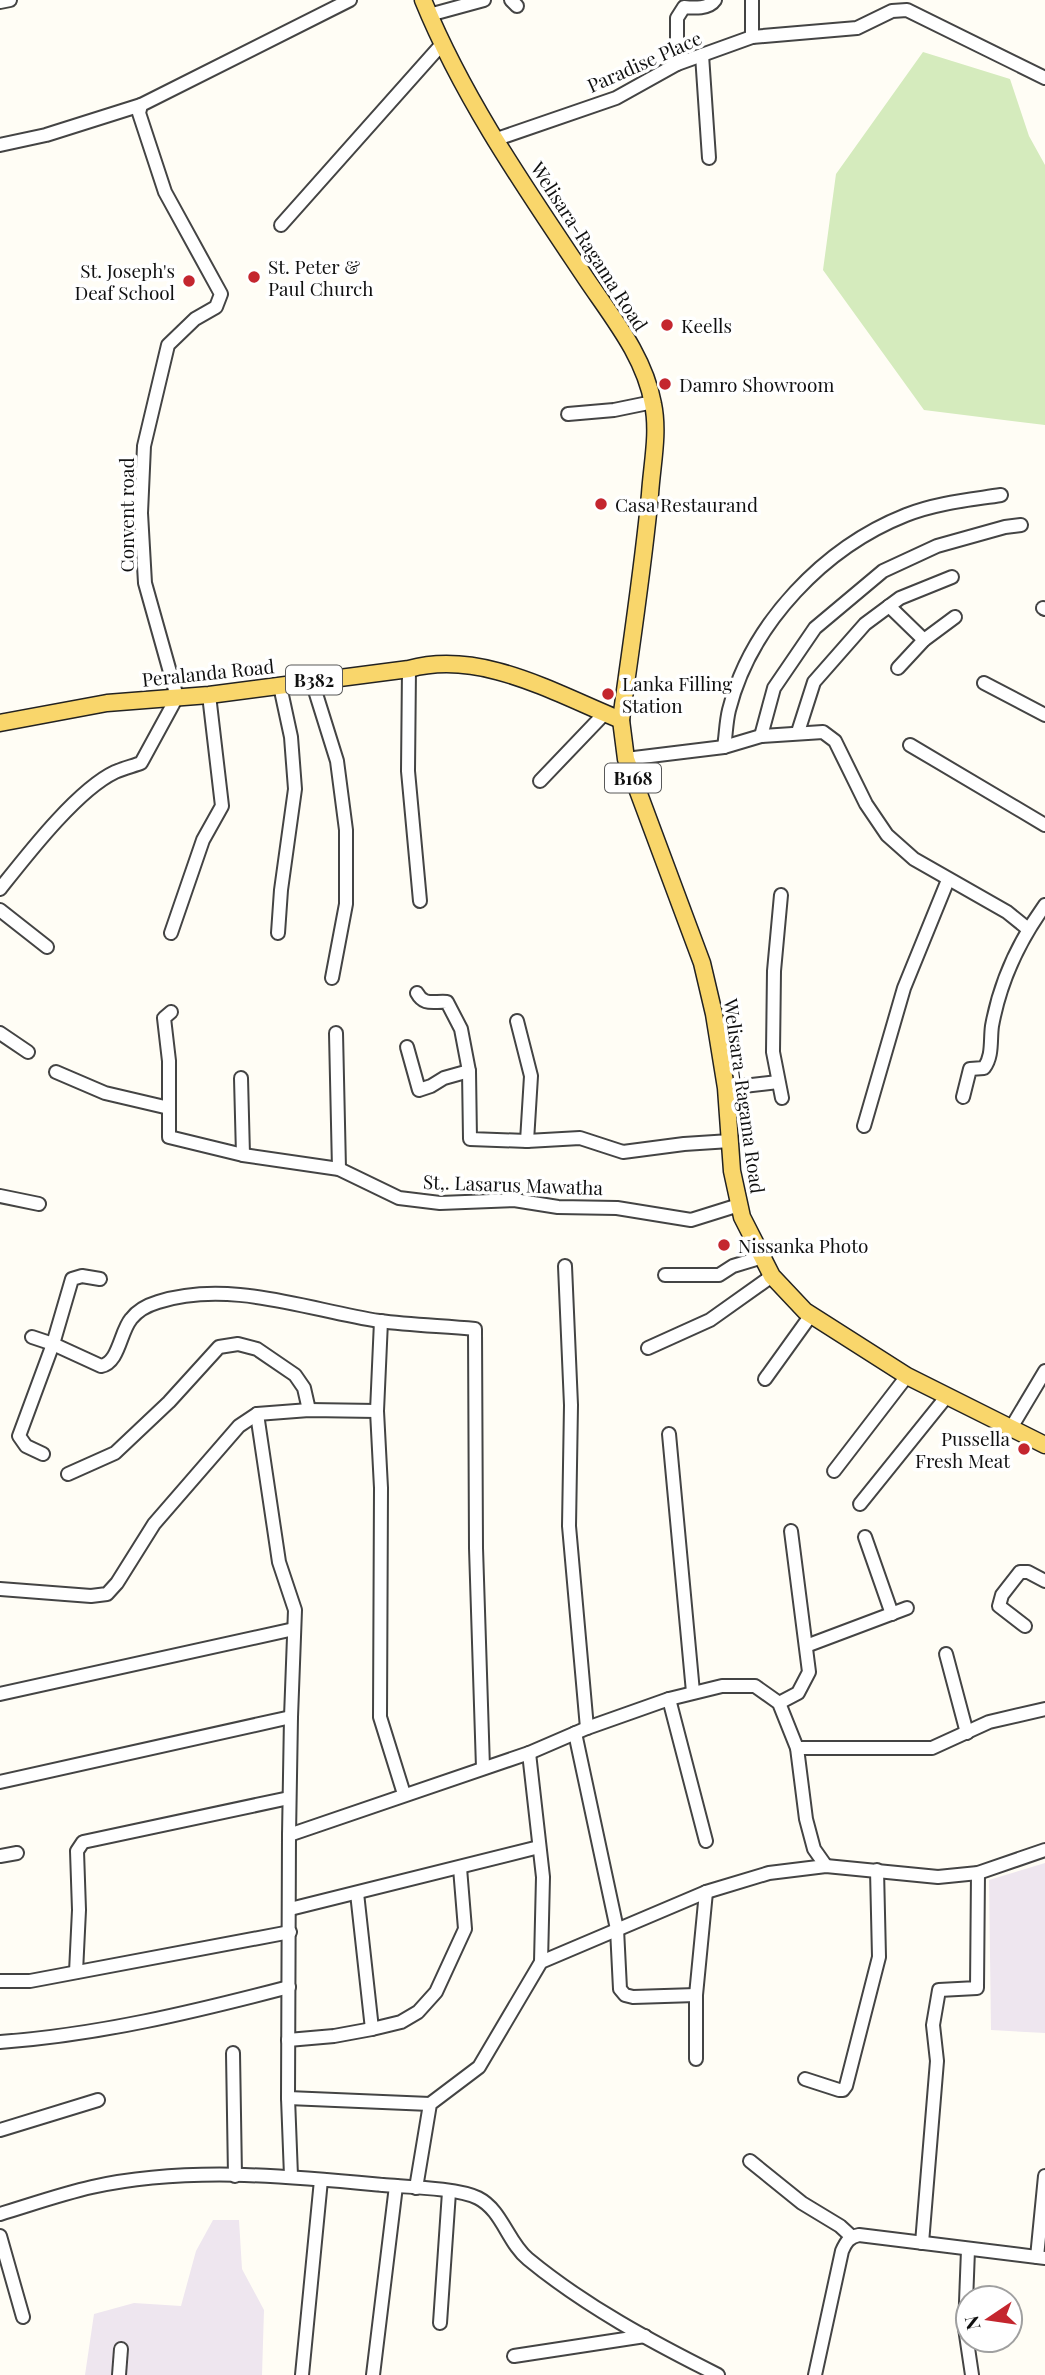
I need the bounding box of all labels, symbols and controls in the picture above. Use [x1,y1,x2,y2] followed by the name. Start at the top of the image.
[583,24,705,98] street label: Paradise Place
[525,156,654,336] street label: Welisara-Ragama Road
[268,253,373,301] place label: St. Peter & Paul Church
[74,257,176,305] place label: St. Joseph's Deaf School
[246,269,262,285] marker: St. Peter & Paul Church
[181,273,197,289] marker: St. Joseph's Deaf School
[681,312,732,338] place label: Keells
[659,317,675,333] marker: Keells
[679,371,834,397] place label: Damro Showroom
[657,376,673,392] marker: Damro Showroom
[113,458,139,572] street label: Convent road
[615,491,758,517] place label: Casa Restaurand
[593,496,609,512] marker: Casa Restaurand
[141,652,275,692] street label: Peralanda Road
[286,666,342,694] road number: B382
[622,670,732,718] place label: Lanka Filling Station
[600,686,616,702] marker: Lanka Filling Station
[605,764,661,792] road number: B168
[718,996,772,1195] street label: Welisara-Ragama Road
[423,1168,604,1200] street label: St,. Lasarus Mawatha
[738,1232,868,1258] place label: Nissanka Photo
[716,1237,732,1253] marker: Nissanka Photo
[915,1425,1011,1473] place label: Pussella Fresh Meat
[1016,1441,1032,1457] marker: Pussella Fresh Meat
[954,2284,1024,2354] north arrow
[957,2313,986,2333] text: N

